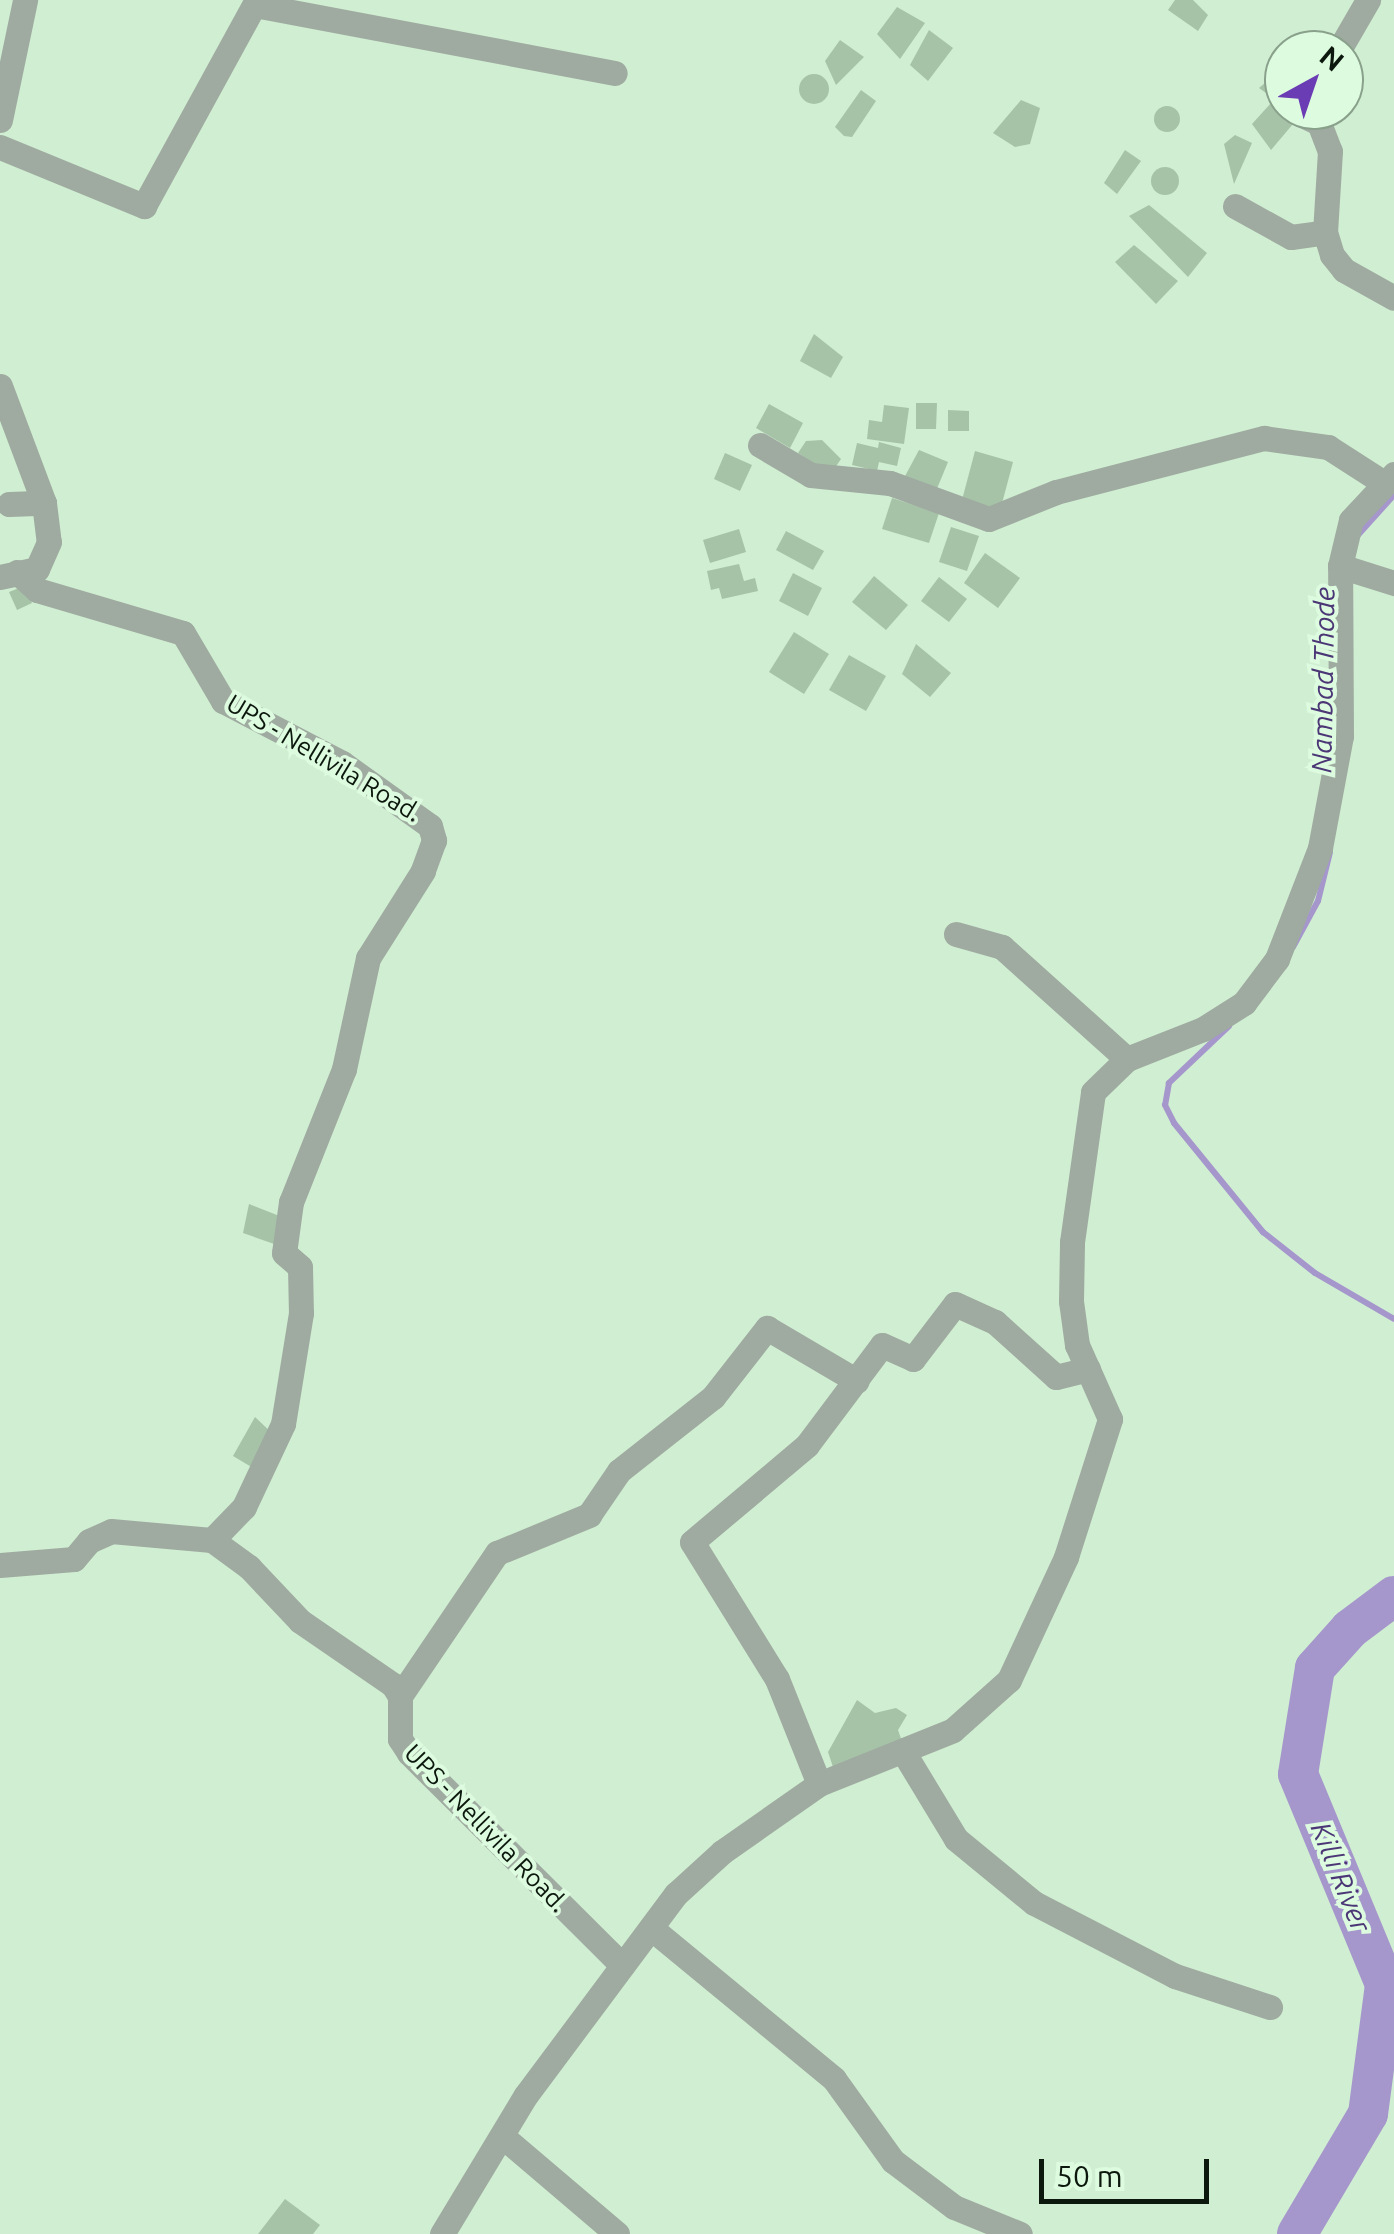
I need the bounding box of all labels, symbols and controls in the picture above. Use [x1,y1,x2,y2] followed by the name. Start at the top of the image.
[1264,30,1364,130] north arrow
[1314,40,1350,77] text: N
[1305,587,1341,773] water label: Nambad Thode
[221,688,427,828] street label: UPS - Nellivila Road.
[398,1738,574,1918] street label: UPS - Nellivila Road.
[1304,1817,1378,1937] water label: Killi River
[1044,2139,1214,2201] scale bar
[1056,2159,1123,2193] text: 50 m

